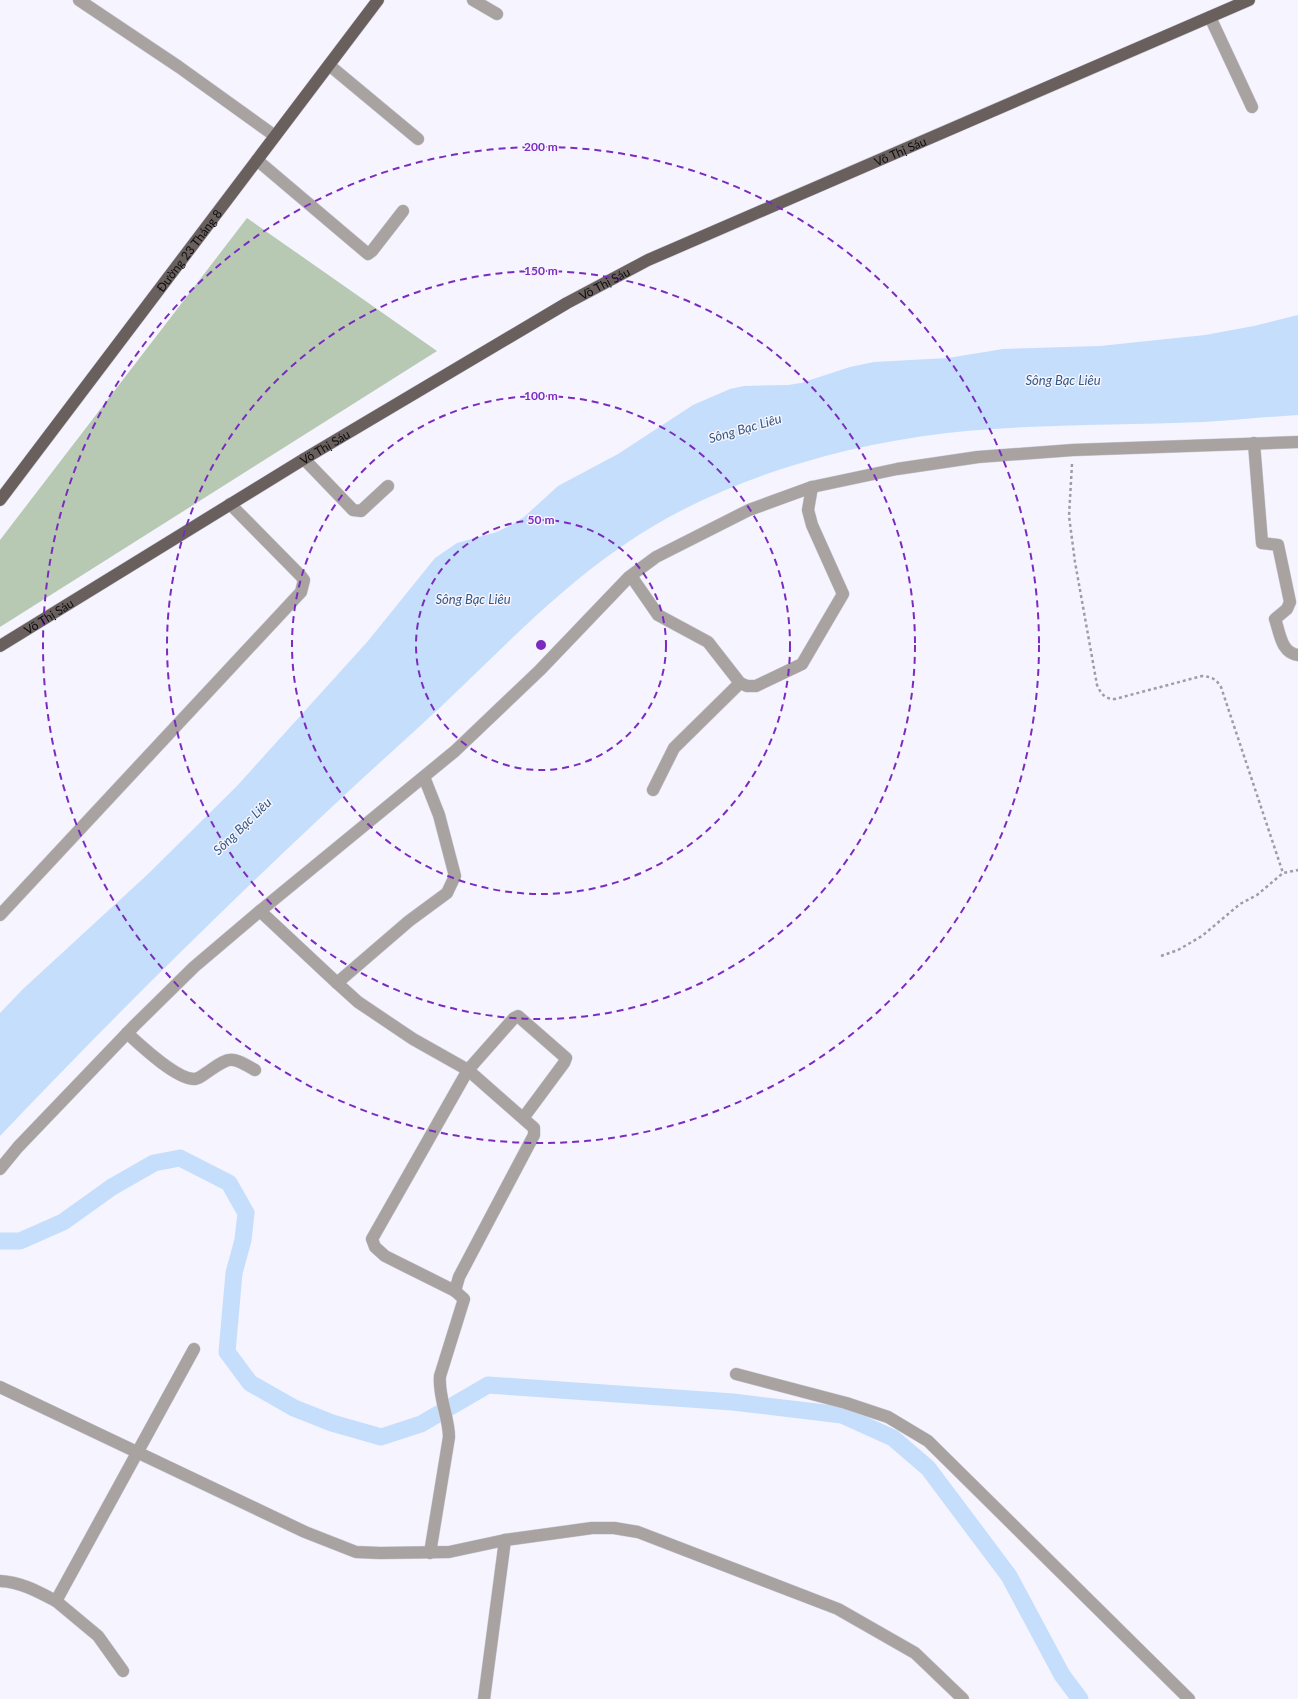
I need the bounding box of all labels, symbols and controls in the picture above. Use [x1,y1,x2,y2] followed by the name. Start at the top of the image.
[872,133,928,169] street label: Võ Thị Sáu
[524,139,558,154] text: 200 m
[153,206,225,294] street label: Đường 23 Tháng 8
[524,263,558,278] text: 150 m
[576,264,632,303] street label: Võ Thị Sáu
[1025,372,1101,388] water label: Sông Bạc Liêu
[524,388,558,403] text: 100 m
[707,410,783,446] water label: Sông Bạc Liêu
[297,426,352,467] street label: Võ Thị Sáu
[528,512,554,527] text: 50 m
[435,591,511,607] water label: Sông Bạc Liêu
[21,595,76,637] street label: Võ Thị Sáu
[534,638,548,652] centre of rings
[209,794,275,858] water label: Sông Bạc Liêu

